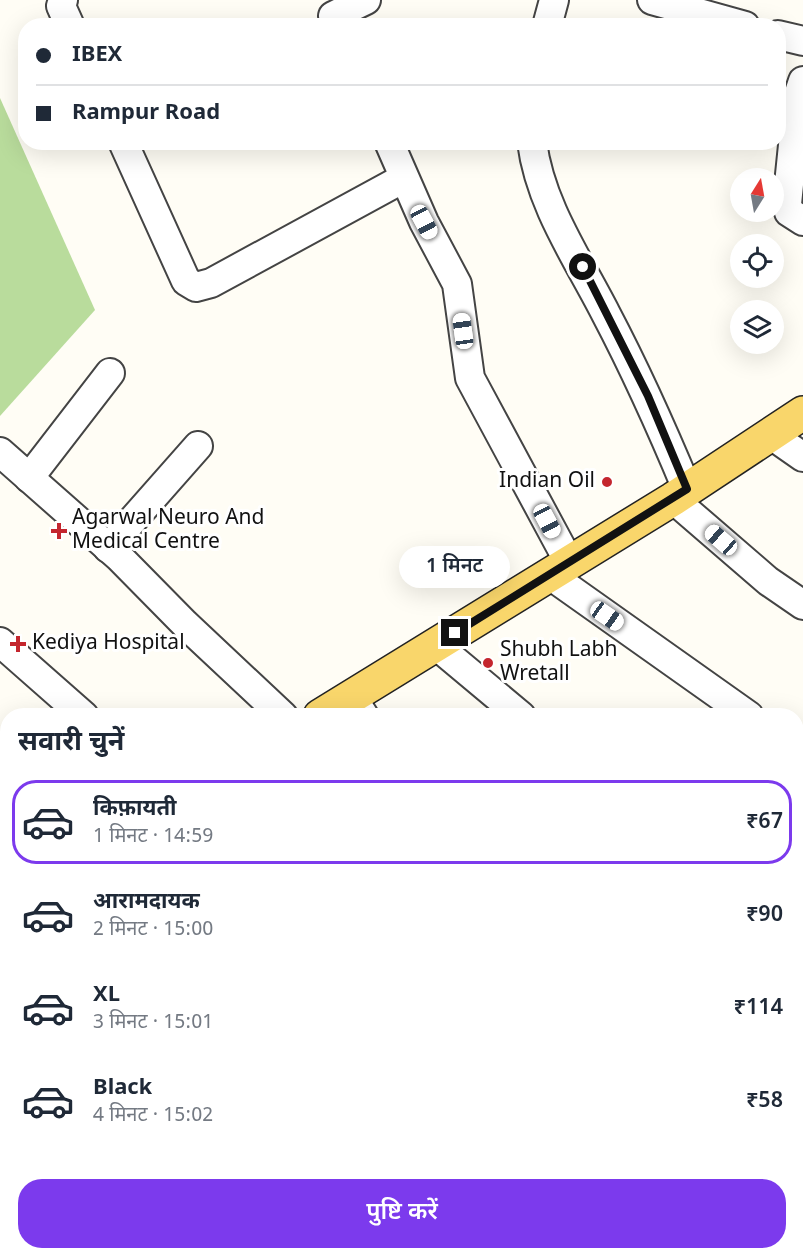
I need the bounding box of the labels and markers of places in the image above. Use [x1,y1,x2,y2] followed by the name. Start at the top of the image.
[499,468,595,496] place label: Indian Oil
[600,475,614,489] marker: Indian Oil
[72,505,264,557] place label: Agarwal Neuro And Medical Centre
[50,522,68,540] marker: Agarwal Neuro And Medical Centre
[32,630,185,658] place label: Kediya Hospital
[9,635,27,653] marker: Kediya Hospital
[500,637,618,689] place label: Shubh Labh Wretall
[481,656,495,670] marker: Shubh Labh Wretall

